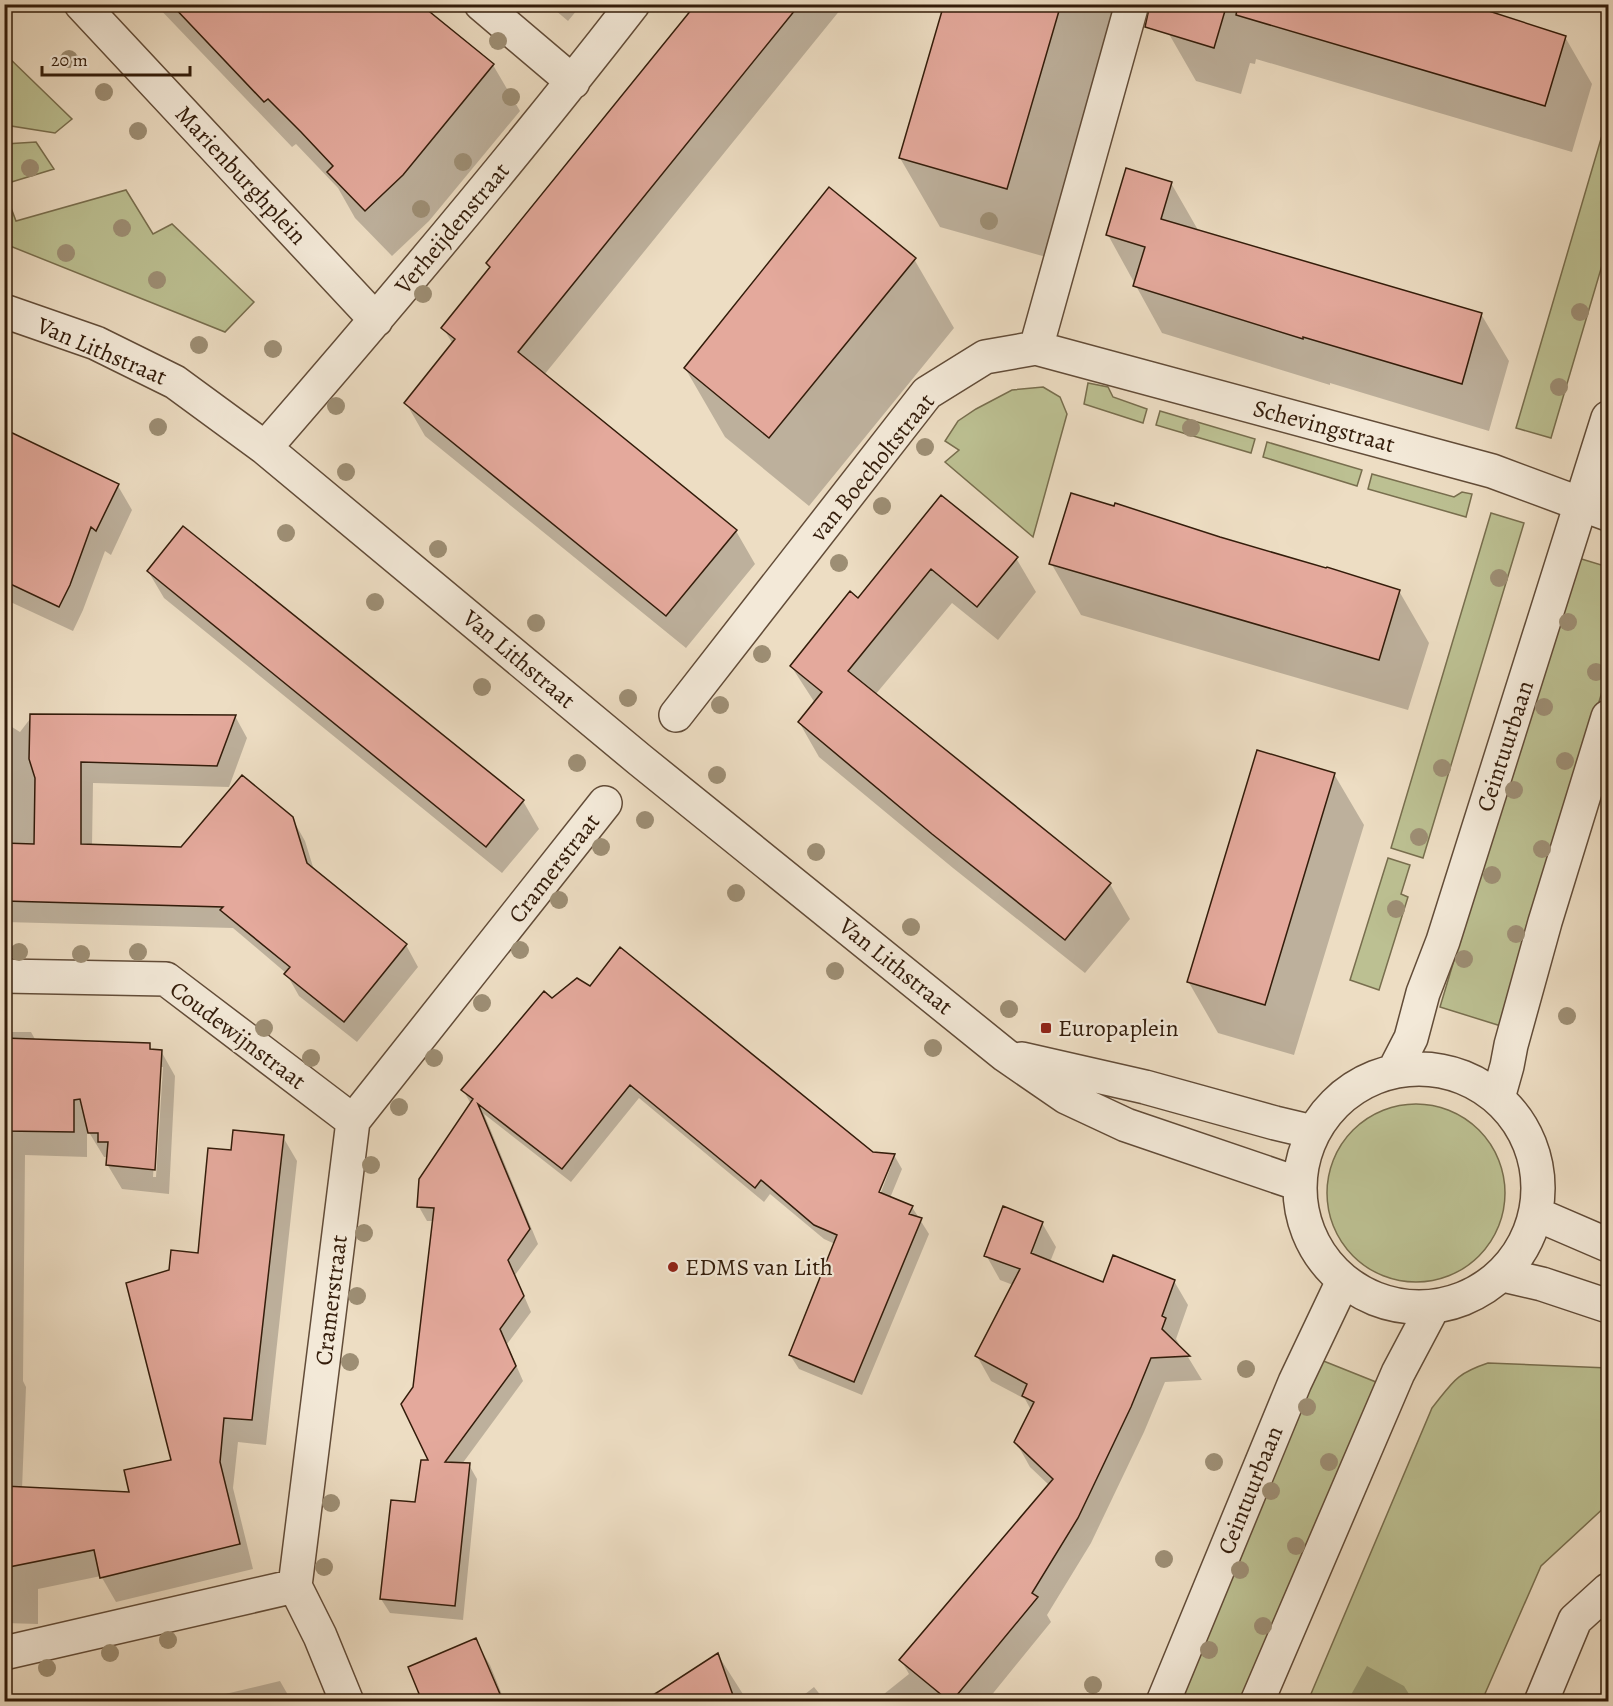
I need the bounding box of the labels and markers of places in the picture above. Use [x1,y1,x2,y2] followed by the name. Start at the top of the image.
[1058,1012,1179,1044] place label: Europaplein
[1039,1021,1053,1035] marker: Europaplein
[685,1251,833,1283] place label: EDMS van Lith
[666,1260,680,1274] marker: EDMS van Lith

